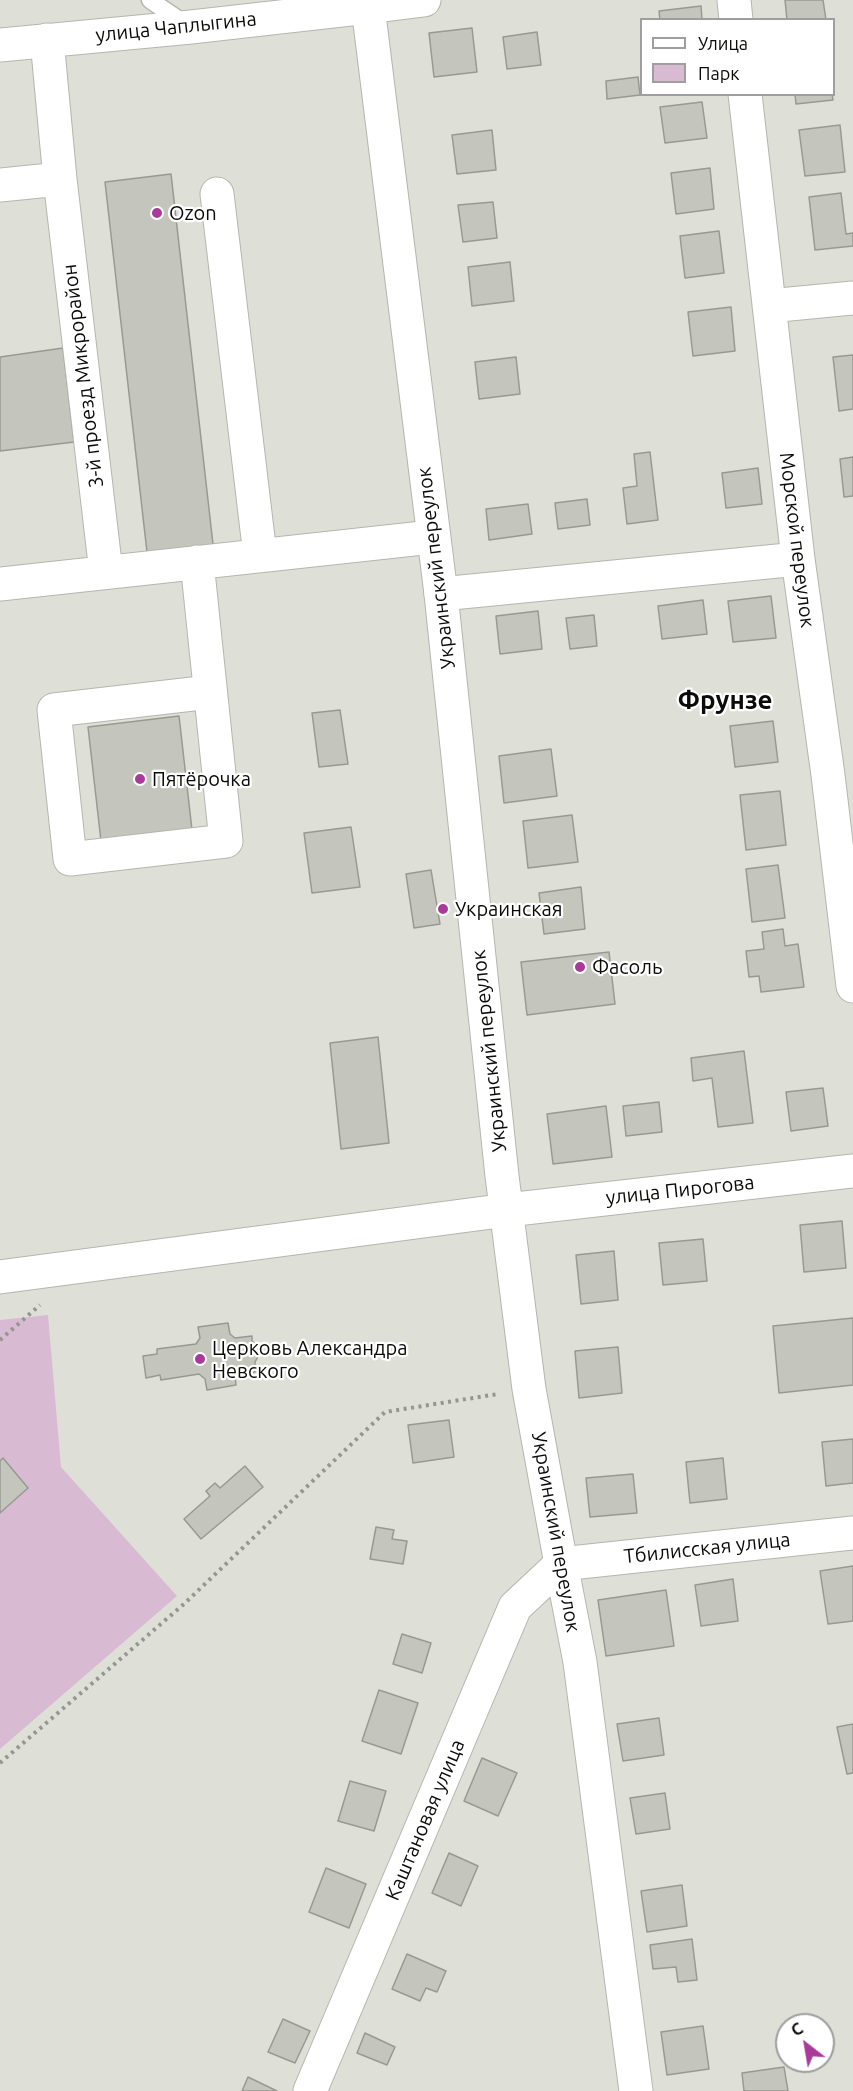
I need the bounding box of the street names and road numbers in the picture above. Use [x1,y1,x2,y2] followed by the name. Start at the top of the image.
[94,7,258,47] street label: улица Чаплыгина
[57,263,109,489] street label: 3-й проезд Микрорайон
[774,451,820,629] street label: Морской переулок
[412,466,460,670] street label: Украинский переулок
[466,949,512,1153] street label: Украинский переулок
[604,1170,756,1210] street label: улица Пирогова
[527,1430,585,1634] street label: Украинский переулок
[622,1527,792,1569] street label: Тбилисская улица
[380,1736,470,1904] street label: Каштановая улица

